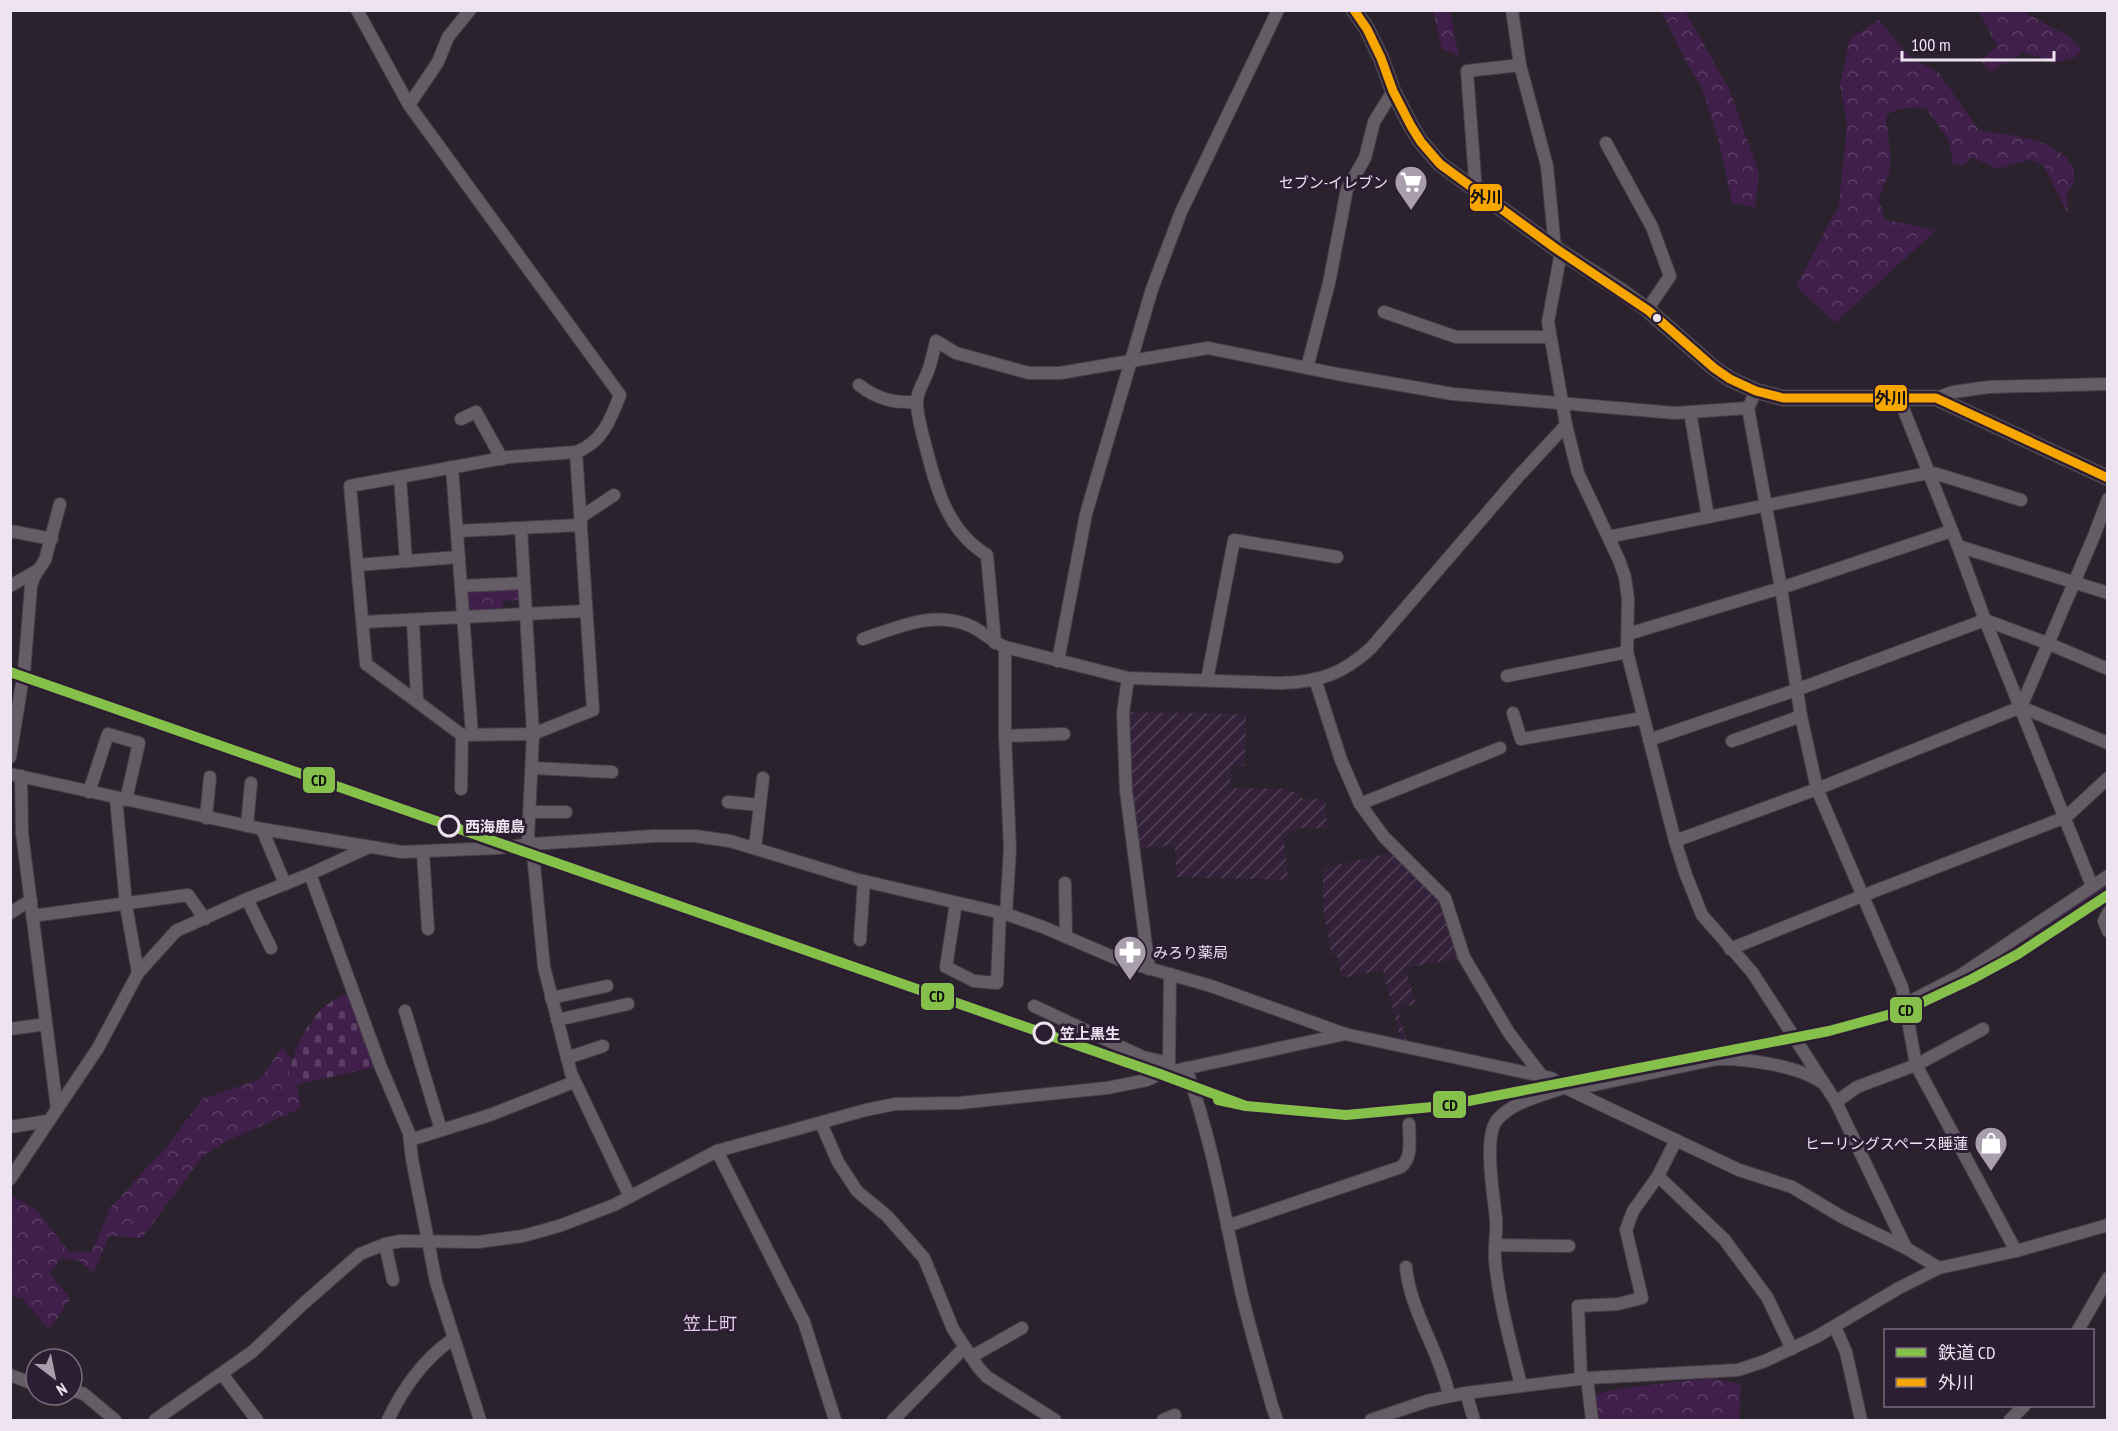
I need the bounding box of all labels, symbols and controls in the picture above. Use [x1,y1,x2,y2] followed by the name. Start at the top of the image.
[1902,24,2054,62] scale bar
[1911,33,1951,56] text: 100 m
[1393,164,1429,211] supermarket icon: セブン-イレブン
[1279,173,1388,192] place label: セブン-イレブン
[1469,183,1503,212] line badge: 外川
[1470,187,1502,207] text: 外川
[1651,312,1663,324] unlabelled marker
[1874,384,1908,412] line badge: 外川
[1875,388,1907,408] text: 外川
[302,766,336,794] line badge: CD
[311,770,327,790] text: CD
[438,815,460,837] marker: 西海鹿島
[465,817,525,836] place label: 西海鹿島
[1112,934,1148,981] pharmacy icon: みろり薬局
[1153,943,1228,962] place label: みろり薬局
[920,982,955,1011] line badge: CD
[929,986,945,1006] text: CD
[1889,996,1923,1024] line badge: CD
[1898,1000,1914,1020] text: CD
[1033,1022,1055,1044] marker: 笠上黒生
[1060,1024,1120,1043] place label: 笠上黒生
[1432,1090,1467,1119] line badge: CD
[1442,1095,1458,1115] text: CD
[1973,1125,2009,1172] shop icon: ヒーリングスペース睡蓮
[1805,1134,1968,1153] place label: ヒーリングスペース睡蓮
[683,1312,737,1335] district label: 笠上町
[1884,1329,2094,1407] legend
[1938,1341,1996,1364] text: 鉄道 CD
[24,1347,84,1407] north arrow
[1938,1371,1974,1394] text: 外川
[53,1379,71,1400] text: N

